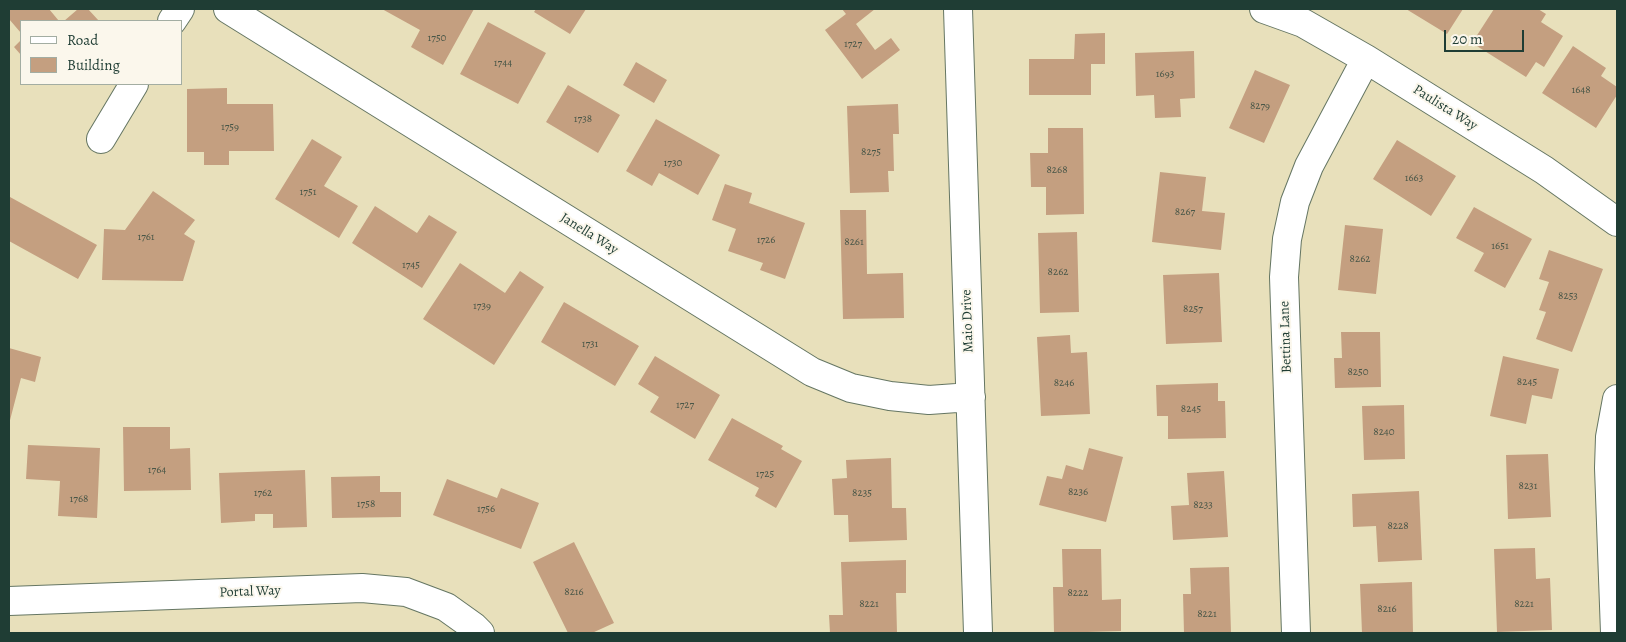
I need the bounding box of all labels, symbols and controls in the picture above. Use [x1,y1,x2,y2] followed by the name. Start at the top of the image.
[20,20,182,85] legend
[1446,20,1526,52] scale bar
[1452,29,1483,49] text: 20 m
[67,30,98,50] text: Road
[428,31,446,45] house number: 1750
[844,37,862,51] house number: 1727
[67,55,120,75] text: Building
[494,56,512,70] house number: 1744
[1156,67,1174,81] house number: 1693
[1410,82,1480,134] street label: Paulista Way
[1571,83,1591,97] house number: 1648
[1250,99,1270,113] house number: 8279
[574,112,592,126] house number: 1738
[221,120,239,134] house number: 1759
[861,145,881,159] house number: 8275
[664,156,682,170] house number: 1730
[1047,163,1067,177] house number: 8268
[1405,171,1423,185] house number: 1663
[300,185,316,199] house number: 1751
[1175,205,1195,219] house number: 8267
[557,210,621,258] street label: Janella Way
[137,230,155,244] house number: 1761
[757,233,775,247] house number: 1726
[844,235,864,249] house number: 8261
[1491,239,1509,253] house number: 1651
[1350,252,1370,266] house number: 8262
[402,258,420,272] house number: 1745
[1048,265,1068,279] house number: 8262
[958,289,978,353] street label: Maio Drive
[1558,289,1578,303] house number: 8253
[473,299,491,313] house number: 1739
[1276,301,1296,373] street label: Bettina Lane
[1183,302,1203,316] house number: 8257
[582,337,598,351] house number: 1731
[1347,365,1369,379] house number: 8250
[1517,375,1537,389] house number: 8245
[1054,376,1074,390] house number: 8246
[676,398,694,412] house number: 1727
[1181,402,1201,416] house number: 8245
[1373,425,1395,439] house number: 8240
[148,463,166,477] house number: 1764
[756,467,774,481] house number: 1725
[1519,479,1537,493] house number: 8231
[1068,485,1088,499] house number: 8236
[254,486,272,500] house number: 1762
[852,486,872,500] house number: 8235
[70,492,88,506] house number: 1768
[357,497,375,511] house number: 1758
[1193,498,1213,512] house number: 8233
[477,502,495,516] house number: 1756
[1387,519,1409,533] house number: 8228
[219,583,281,601] street label: Portal Way
[564,585,584,599] house number: 8216
[1067,586,1089,600] house number: 8222
[859,597,879,611] house number: 8221
[1514,597,1534,611] house number: 8221
[1377,602,1397,616] house number: 8216
[1197,607,1217,621] house number: 8221

